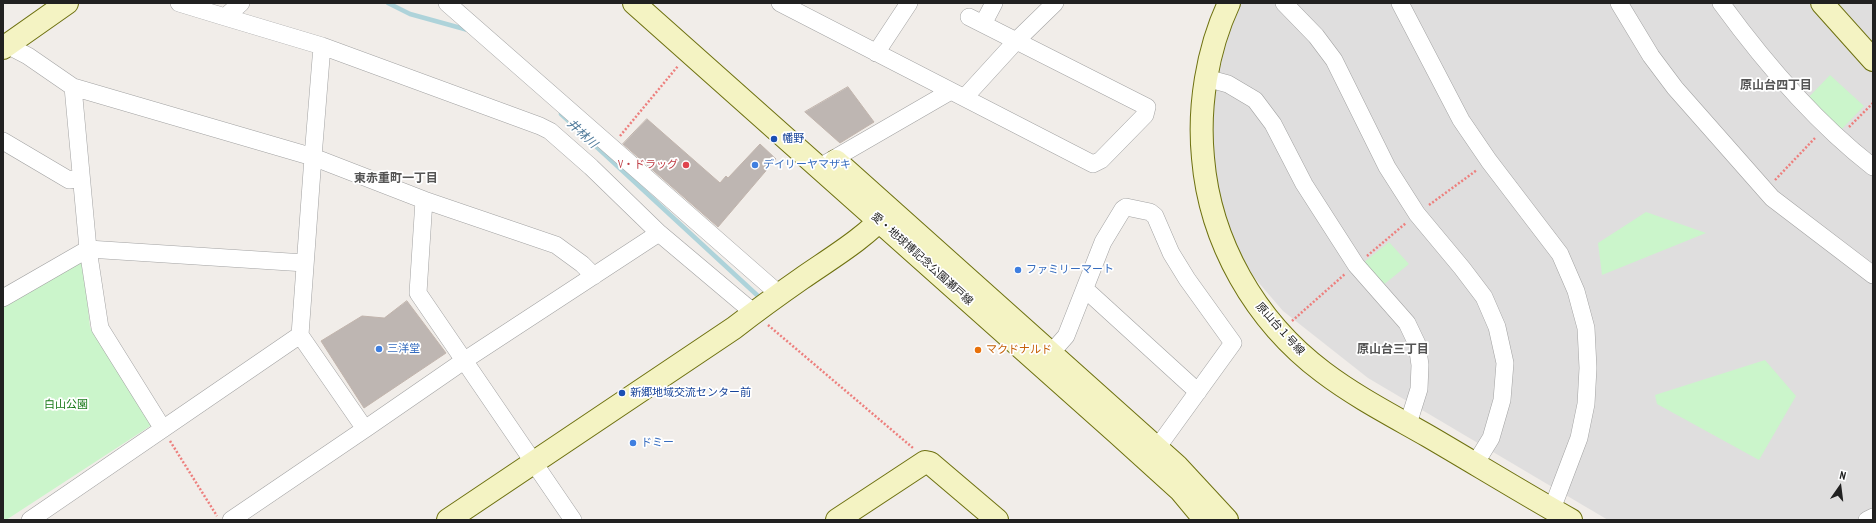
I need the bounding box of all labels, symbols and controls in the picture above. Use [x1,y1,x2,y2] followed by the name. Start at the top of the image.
[1740,79,1812,93] district label: 原山台四丁目
[564,116,600,152] water label: 井林川
[782,132,804,146] place label: 幡野
[769,134,779,144] marker: 幡野
[618,158,678,172] place label: V・ドラッグ
[763,158,851,172] place label: デイリーヤマザキ
[681,160,691,170] marker: V・ドラッグ
[750,160,760,170] marker: デイリーヤマザキ
[354,172,438,186] district label: 東赤重町一丁目
[869,210,975,308] street label: 愛・地球博記念公園瀬戸線
[1026,263,1114,277] place label: ファミリーマート
[1013,265,1023,275] marker: ファミリーマート
[1253,300,1307,358] street label: 原山台１号線
[387,342,420,356] place label: 三洋堂
[986,343,1052,357] place label: マクドナルド
[1357,343,1429,357] district label: 原山台三丁目
[374,344,384,354] marker: 三洋堂
[973,345,983,355] marker: マクドナルド
[630,386,751,400] place label: 新郷地域交流センター前
[617,388,627,398] marker: 新郷地域交流センター前
[44,398,88,412] park label: 白山公園
[641,436,674,450] place label: ドミー
[628,438,638,448] marker: ドミー
[1820,467,1860,507] north arrow
[1838,468,1847,483] text: N

